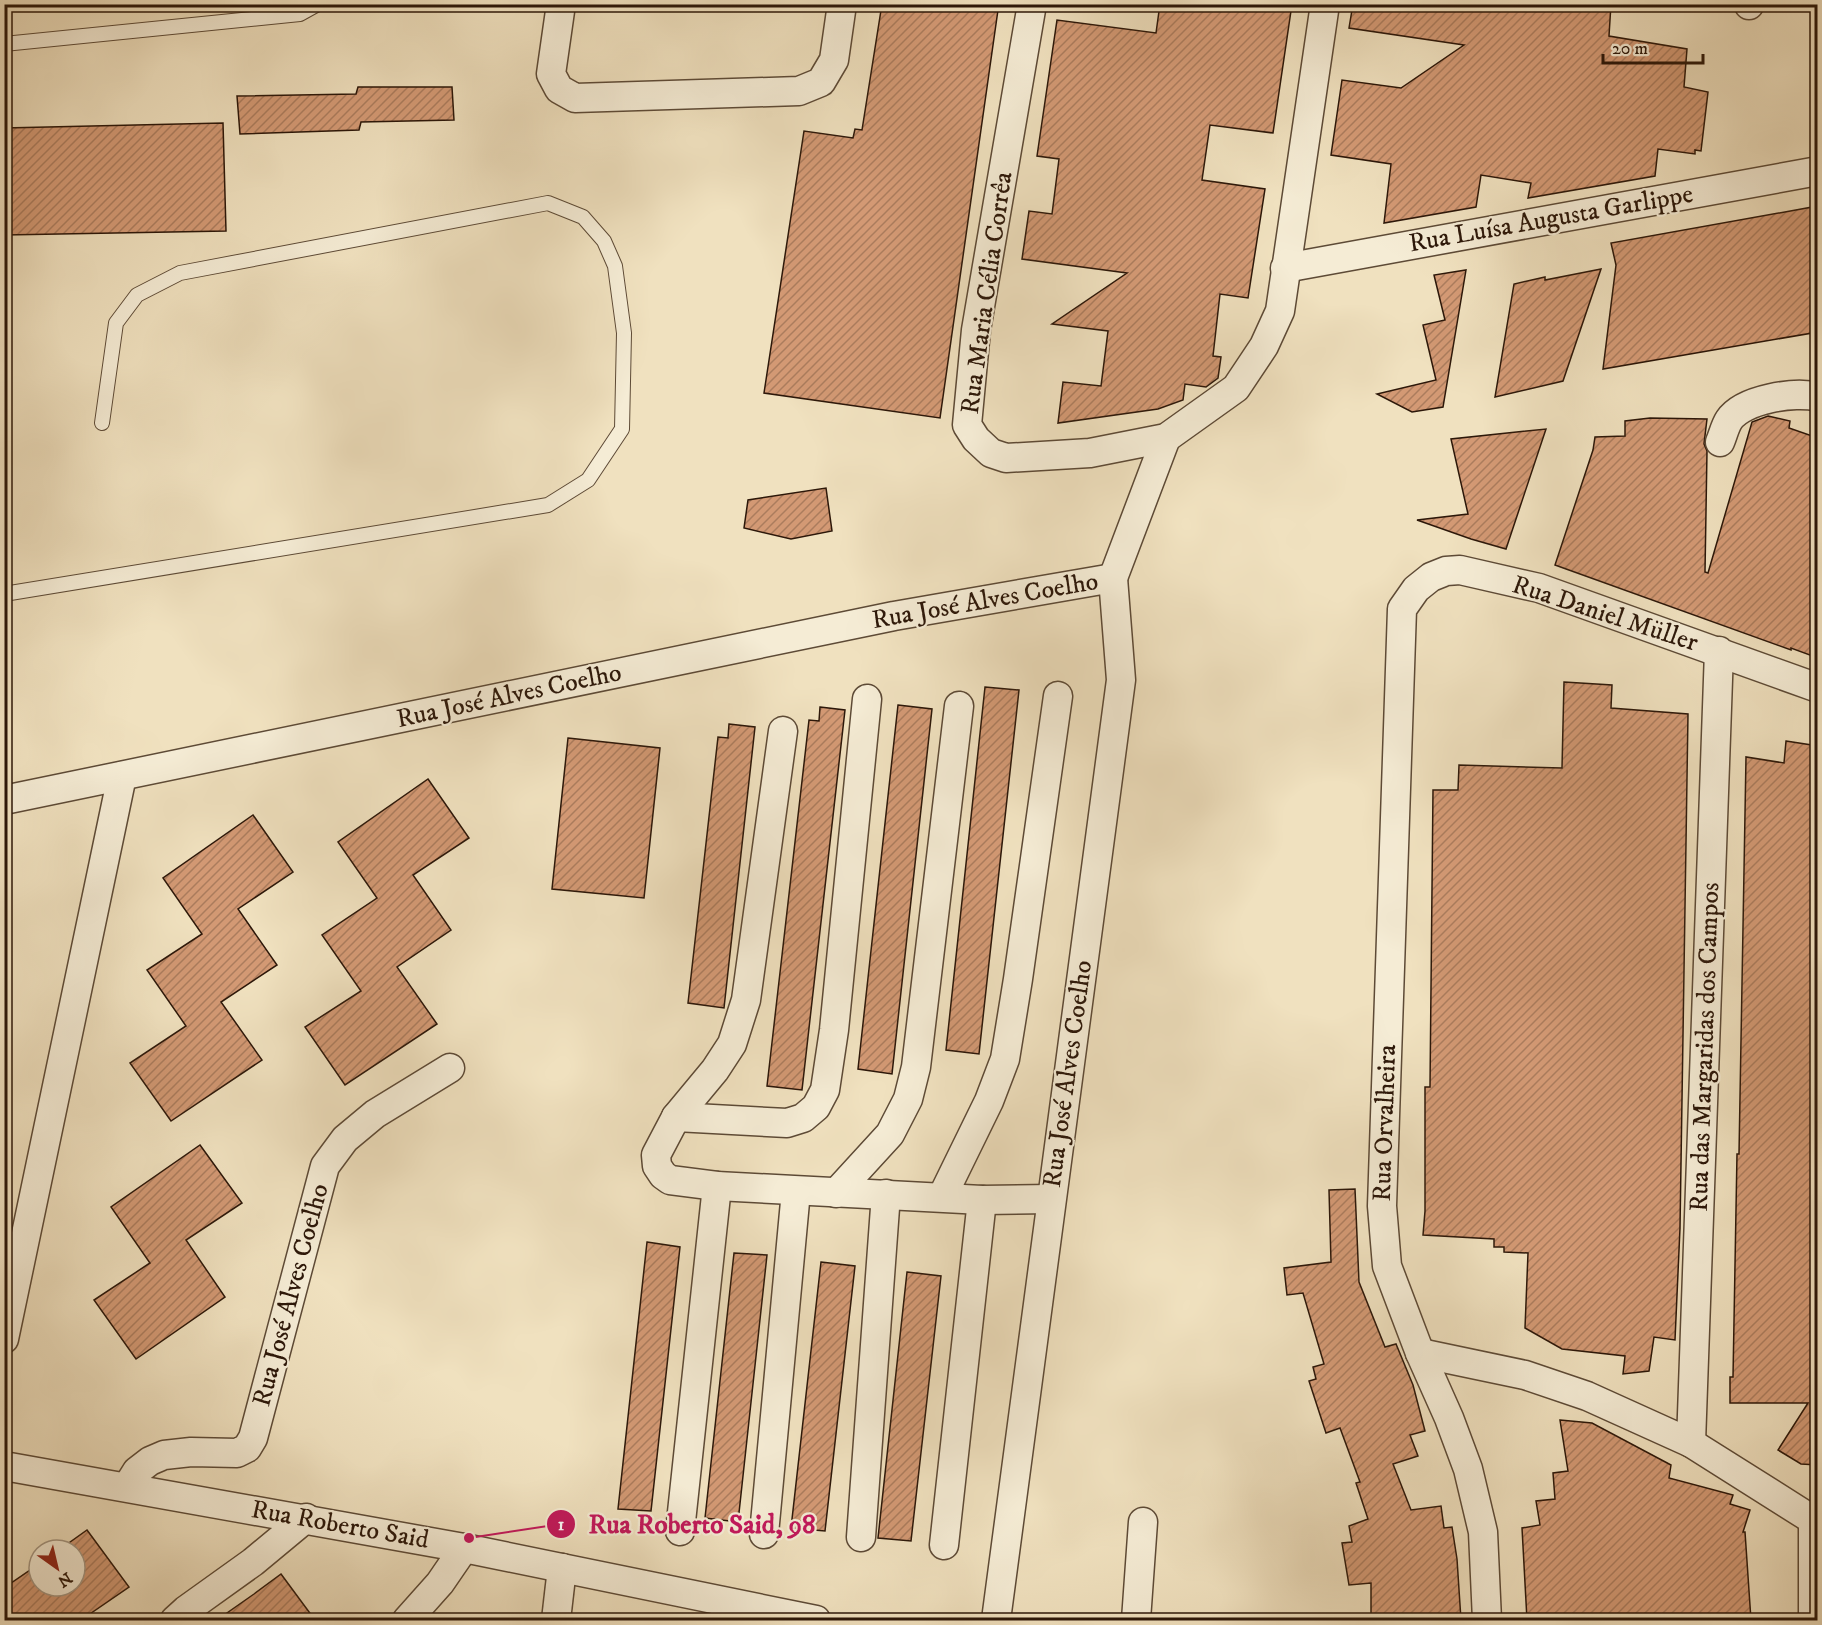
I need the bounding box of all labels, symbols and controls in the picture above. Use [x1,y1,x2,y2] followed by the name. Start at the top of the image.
[1603,27,1704,65] scale bar
[1612,38,1648,60] text: 20 m
[954,170,1020,416] street label: Rua Maria Célia Corrêa
[1406,178,1696,260] street label: Rua Luísa Augusta Garlippe
[869,565,1101,637] street label: Rua José Alves Coelho
[1508,568,1702,660] street label: Rua Daniel Müller
[393,656,625,736] street label: Rua José Alves Coelho
[1683,882,1727,1212] street label: Rua das Margaridas dos Campos
[1036,958,1100,1190] street label: Rua José Alves Coelho
[1366,1044,1404,1202] street label: Rua Orvalheira
[245,1180,337,1410] street label: Rua José Alves Coelho
[249,1493,431,1557] street label: Rua Roberto Said
[546,1501,827,1546] callout: Rua Roberto Said, 98
[588,1508,816,1542] text: Rua Roberto Said, 98
[558,1514,565,1536] text: 1
[27,1538,87,1598] north arrow
[54,1568,76,1592] text: N

